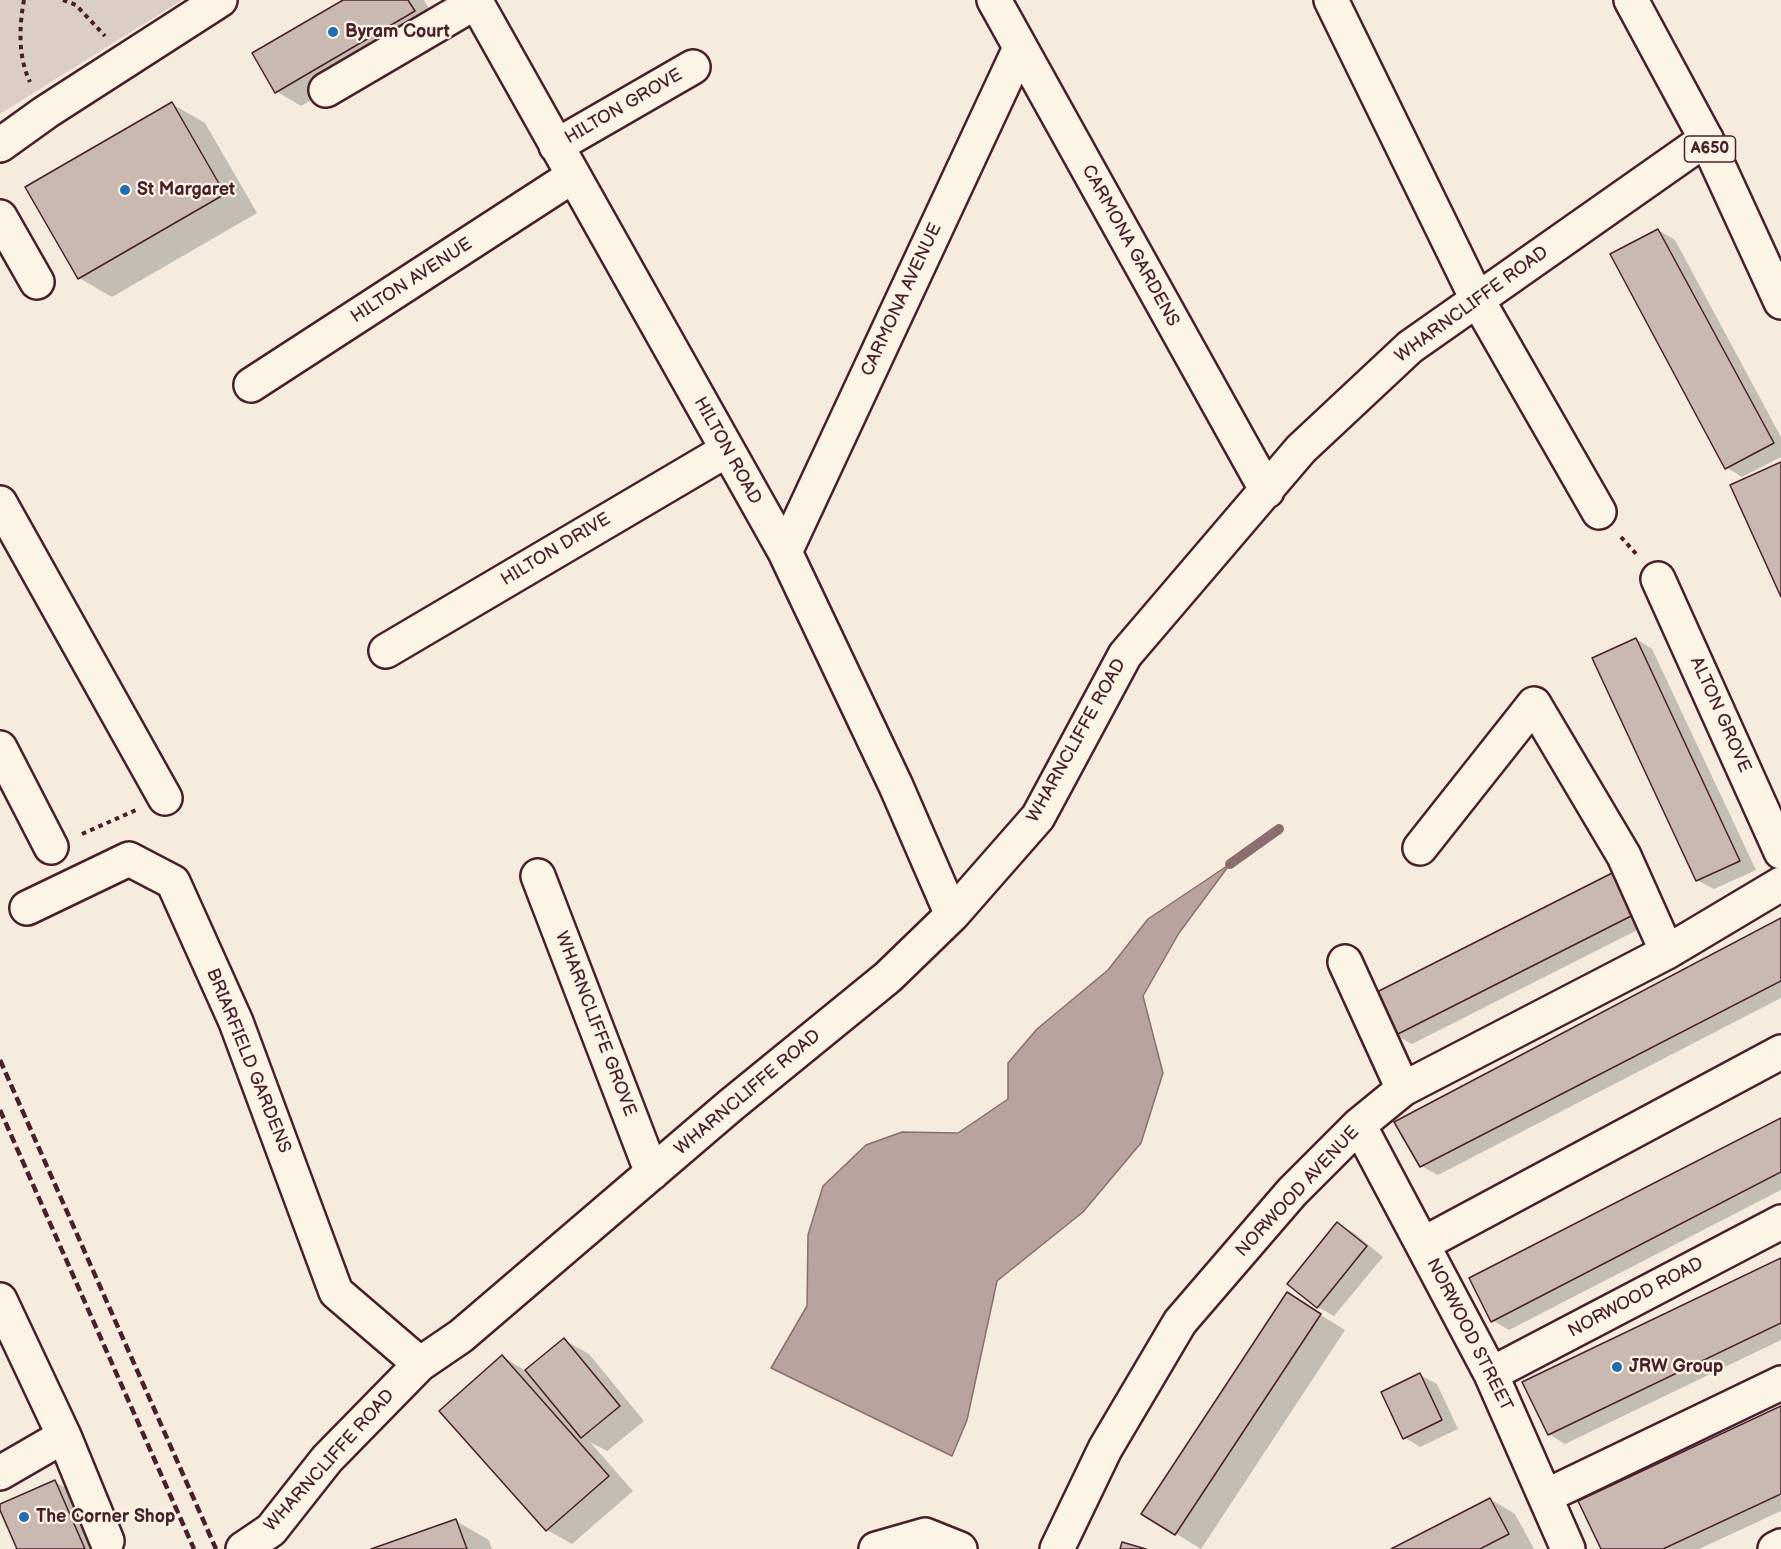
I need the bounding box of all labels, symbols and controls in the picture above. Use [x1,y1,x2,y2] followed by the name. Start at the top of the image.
[345,21,450,43] place label: Byram Court
[326,25,340,39] marker: Byram Court
[561,65,687,149] street label: HILTON GROVE
[1684,136,1736,162] road number: A650
[1077,161,1183,331] street label: CARMONA GARDENS
[137,179,235,201] place label: St Margaret
[118,183,132,197] marker: St Margaret
[857,220,947,380] street label: CARMONA AVENUE
[347,234,477,328] street label: HILTON AVENUE
[1391,242,1553,368] street label: WHARNCLIFFE ROAD
[689,394,765,508] street label: HILTON ROAD
[497,509,615,591] street label: HILTON DRIVE
[1685,654,1755,776] street label: ALTON GROVE
[1023,655,1131,827] street label: WHARNCLIFFE ROAD
[550,928,640,1120] street label: WHARNCLIFFE GROVE
[201,965,295,1157] street label: BRIARFIELD GARDENS
[671,1026,825,1160] street label: WHARNCLIFFE ROAD
[1232,1122,1364,1262] street label: NORWOOD AVENUE
[1565,1253,1707,1343] street label: NORWOOD ROAD
[1421,1255,1517,1415] street label: NORWOOD STREET
[1629,1356,1723,1378] place label: JRW Group
[1610,1360,1624,1374] marker: JRW Group
[260,1385,400,1537] street label: WHARNCLIFFE ROAD
[36,1506,175,1528] place label: The Corner Shop
[17,1510,31,1524] marker: The Corner Shop

